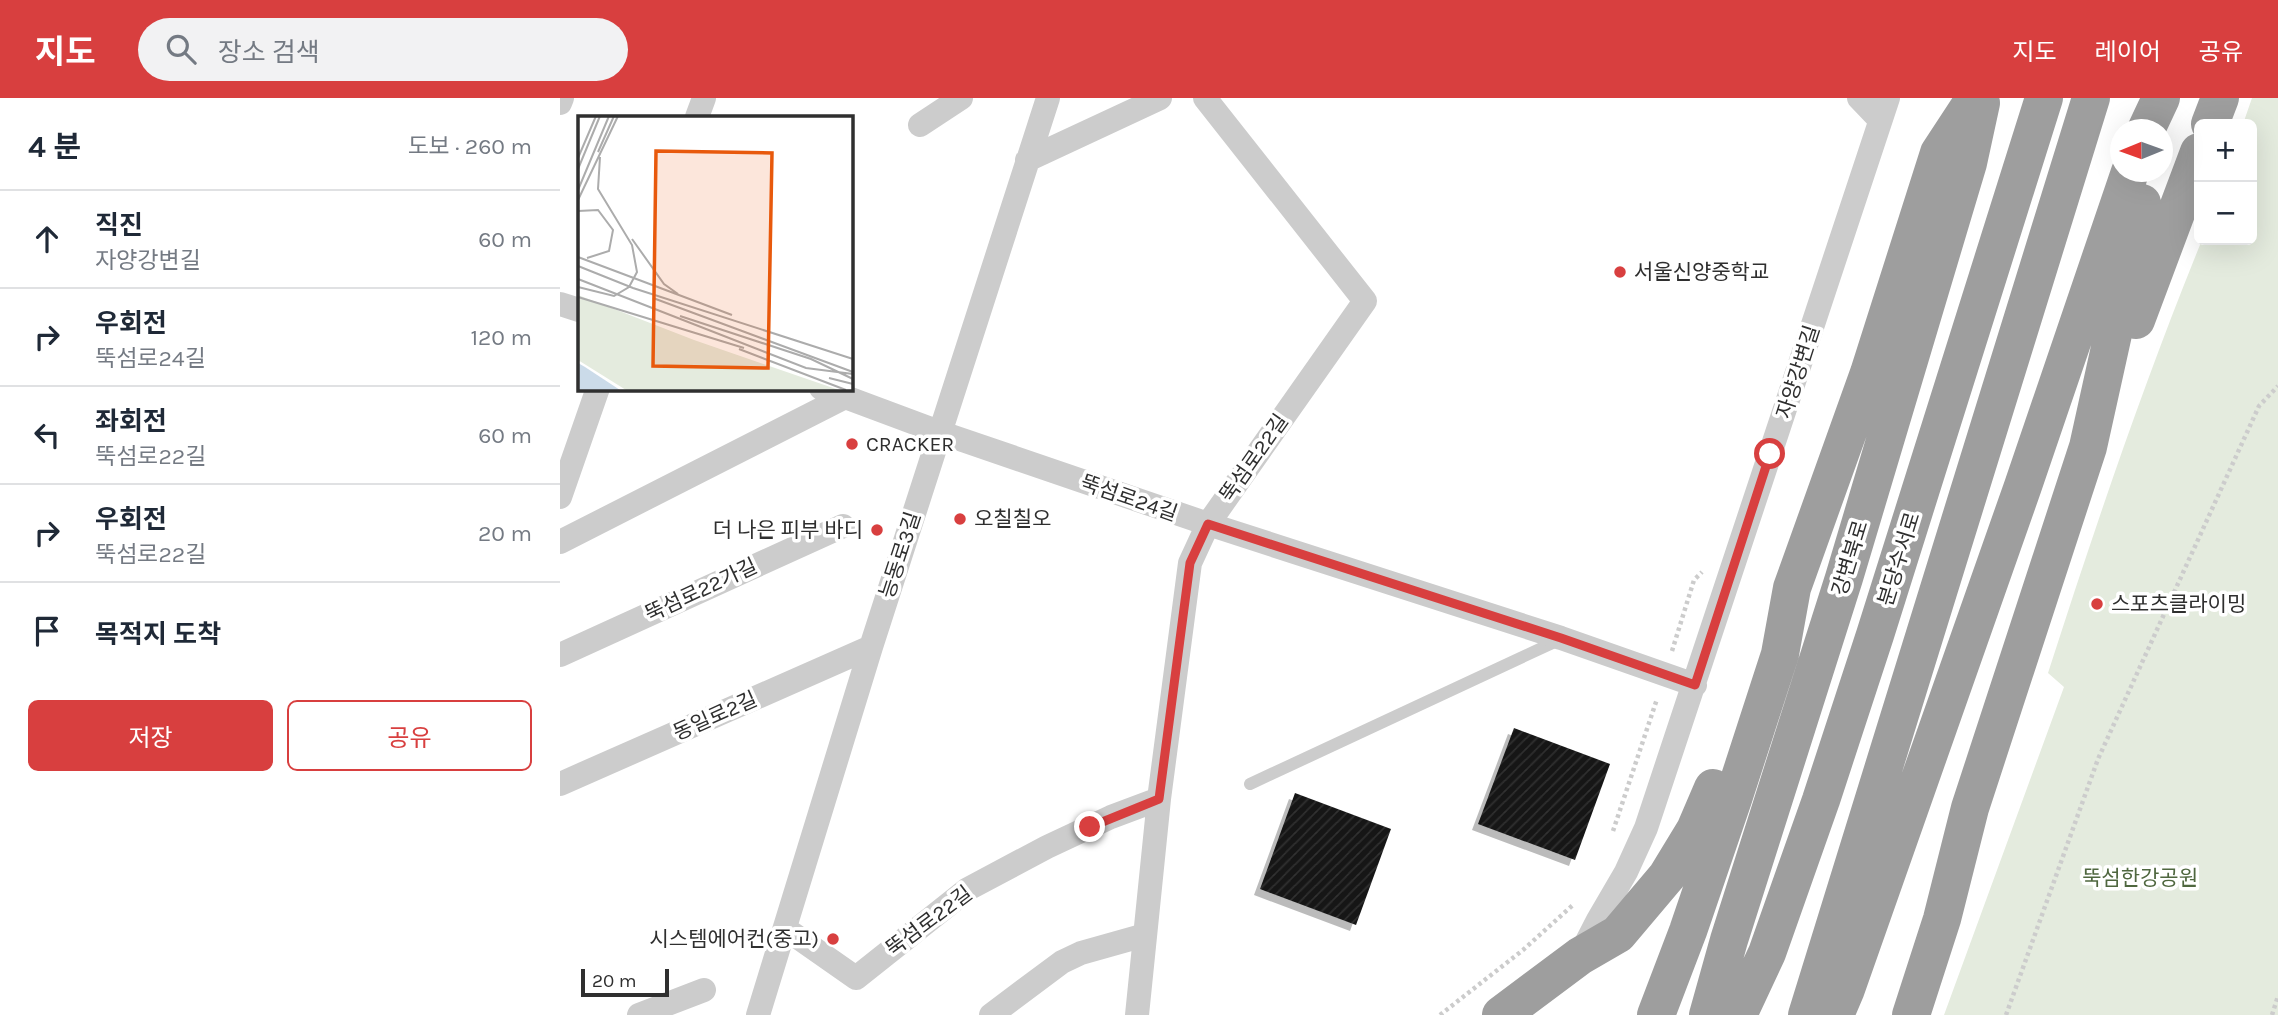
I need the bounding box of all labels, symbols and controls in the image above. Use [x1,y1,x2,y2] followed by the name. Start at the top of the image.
[138,18,628,81] search box
[162,30,200,68] icon: search
[35,33,96,71] text: 지도
[218,37,320,68] text: 장소 검색
[2012,38,2057,66] text: 지도
[2095,38,2161,66] text: 레이어
[2199,38,2243,66] text: 공유
[578,116,852,390] inset map
[2110,119,2173,182] north arrow
[2194,119,2257,245] map controls
[2194,119,2257,182] button: +
[28,129,81,165] text: 4 분
[408,133,532,160] text: 도보 · 260 m
[2194,182,2257,245] button: −
[95,210,143,241] text: 직진
[28,220,66,258] icon: ahead
[478,226,532,253] text: 60 m
[95,247,201,274] text: 자양강변길
[1634,260,1769,284] place label: 서울신양중학교
[1612,264,1628,280] marker: 서울신양중학교
[95,308,167,339] text: 우회전
[28,318,66,356] icon: right
[1772,322,1824,422] street label: 자양강변길
[470,324,532,351] text: 120 m
[95,345,206,372] text: 뚝섬로24길
[95,406,167,437] text: 좌회전
[1215,409,1293,507] street label: 뚝섬로22길
[28,416,66,454] icon: left
[478,422,532,449] text: 60 m
[866,432,954,456] place label: CRACKER
[844,436,860,452] marker: CRACKER
[1754,438,1785,469] route start
[95,443,206,470] text: 뚝섬로22길
[1077,470,1181,526] street label: 뚝섬로24길
[95,504,167,535] text: 우회전
[974,507,1051,531] place label: 오칠칠오
[875,509,925,601] street label: 능동로3길
[1873,509,1925,609] street label: 분당수서로
[952,511,968,527] marker: 오칠칠오
[28,514,66,552] icon: right
[713,518,863,542] place label: 더 나은 피부 바디
[1827,518,1873,598] street label: 강변북로
[478,520,532,547] text: 20 m
[869,522,885,538] marker: 더 나은 피부 바디
[95,541,206,568] text: 뚝섬로22길
[641,554,761,626] street label: 뚝섬로22가길
[2111,592,2246,616] place label: 스포츠클라이밍
[2089,596,2105,612] marker: 스포츠클라이밍
[28,612,66,650] icon: arrive
[95,619,221,650] text: 목적지 도착
[669,687,761,745] street label: 동일로2길
[28,700,273,771] button: 저장
[287,700,532,771] button: 공유
[1074,811,1105,842] route end
[2082,866,2198,890] park label: 뚝섬한강공원
[881,881,977,961] street label: 뚝섬로22길
[650,927,819,951] place label: 시스템에어컨(중고)
[825,931,841,947] marker: 시스템에어컨(중고)
[581,966,668,998] scale bar
[592,970,637,992] text: 20 m

